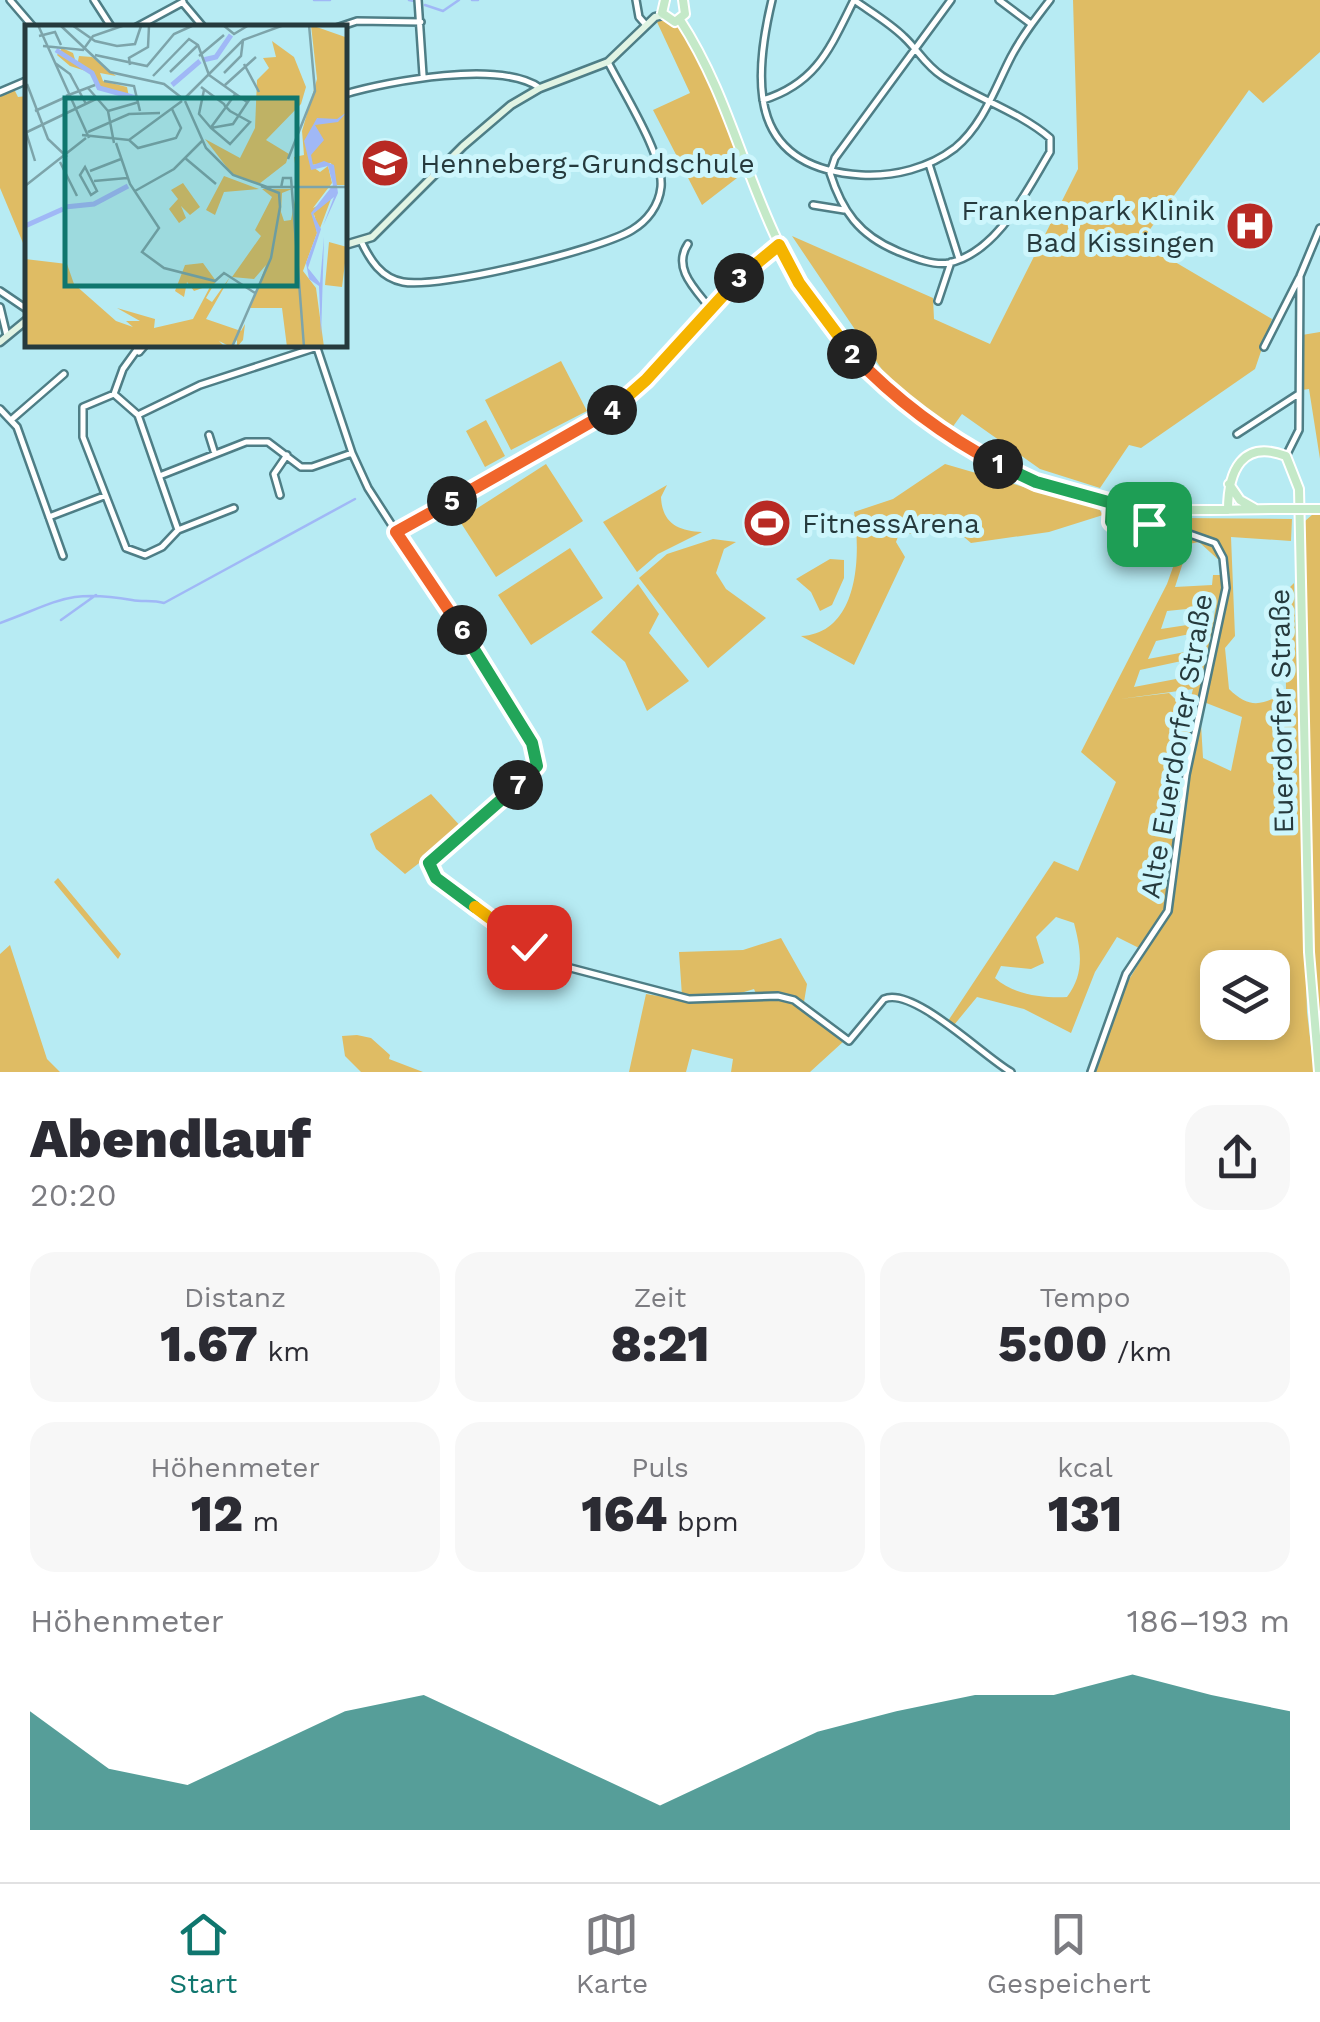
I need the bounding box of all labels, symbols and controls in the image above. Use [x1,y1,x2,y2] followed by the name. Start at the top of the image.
[25,25,348,348] inset map
[359,137,411,189] school or university icon: Henneberg-Grundschule
[420,147,755,180] place label: Henneberg-Grundschule
[961,194,1215,259] place label: Frankenpark Klinik Bad Kissingen
[1224,200,1276,252] hospital icon: Frankenpark Klinik Bad Kissingen
[714,253,764,303] pin: 3
[731,261,747,294] text: 3
[827,329,877,379] pin: 2
[844,337,860,370] text: 2
[587,385,637,435] pin: 4
[603,393,621,426] text: 4
[973,439,1023,489] pin: 1
[992,447,1004,480] text: 1
[427,476,477,526] pin: 5
[1107,482,1192,567] pin
[444,484,460,517] text: 5
[741,497,793,549] sports icon: FitnessArena
[1122,497,1177,552] icon: arrive
[802,507,980,540] place label: FitnessArena
[1263,588,1300,834] street label: Euerdorfer Straße
[1133,591,1220,901] street label: Alte Euerdorfer Straße
[437,605,487,655] pin: 6
[453,613,471,646] text: 6
[493,760,543,810] pin: 7
[509,768,527,801] text: 7
[487,905,572,990] pin
[502,920,557,975] icon: check
[1200,950,1290,1040] map controls
[1200,950,1290,1040] button: layers
[1185,1105,1290,1210] button: share
[30,1106,311,1170] text: Abendlauf
[30,1176,117,1214] text: 20:20
[184,1281,286,1314] text: Distanz
[634,1281,686,1314] text: Zeit
[1039,1281,1131,1314] text: Tempo
[160,1314,258,1373] text: 1.67
[610,1314,710,1373] text: 8:21
[998,1314,1108,1373] text: 5:00
[258,1335,310,1368] text: km
[1108,1335,1172,1368] text: /km
[150,1451,320,1484] text: Höhenmeter
[631,1451,689,1484] text: Puls
[1057,1451,1113,1484] text: kcal
[191,1484,243,1543] text: 12
[581,1484,667,1543] text: 164
[1048,1484,1122,1543] text: 131
[243,1505,279,1538] text: m
[667,1505,739,1538] text: bpm
[30,1602,224,1640] text: Höhenmeter
[1127,1602,1290,1640] text: 186–193 m
[169,1907,237,2000] tab: Start
[576,1907,648,2000] tab: Karte
[987,1907,1151,2000] tab: Gespeichert

